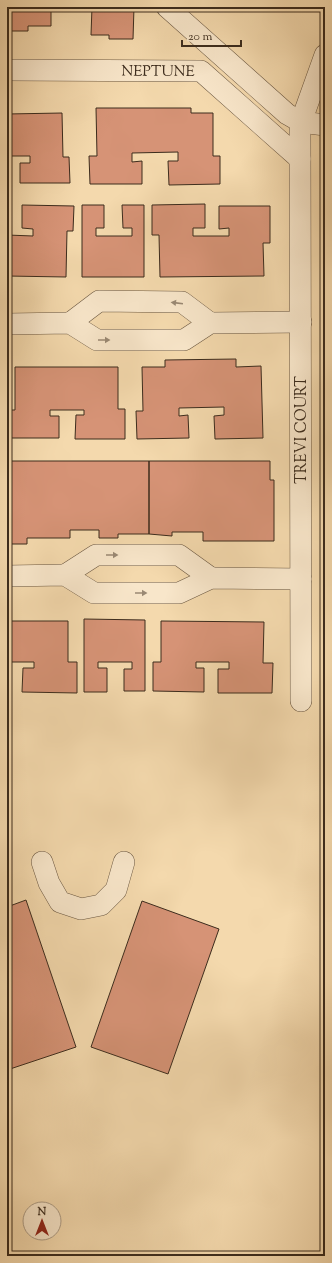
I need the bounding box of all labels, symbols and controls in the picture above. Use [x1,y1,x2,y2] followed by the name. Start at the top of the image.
[182,22,241,48] scale bar
[188,28,213,46] text: 20 m
[121,62,195,83] street label: NEPTUNE
[171,300,184,306] one-way arrow
[98,337,111,343] one-way arrow
[292,376,313,484] street label: TREVI COURT
[106,552,119,558] one-way arrow
[135,590,148,596] one-way arrow
[22,1201,62,1241] north arrow
[37,1204,47,1220] text: N

